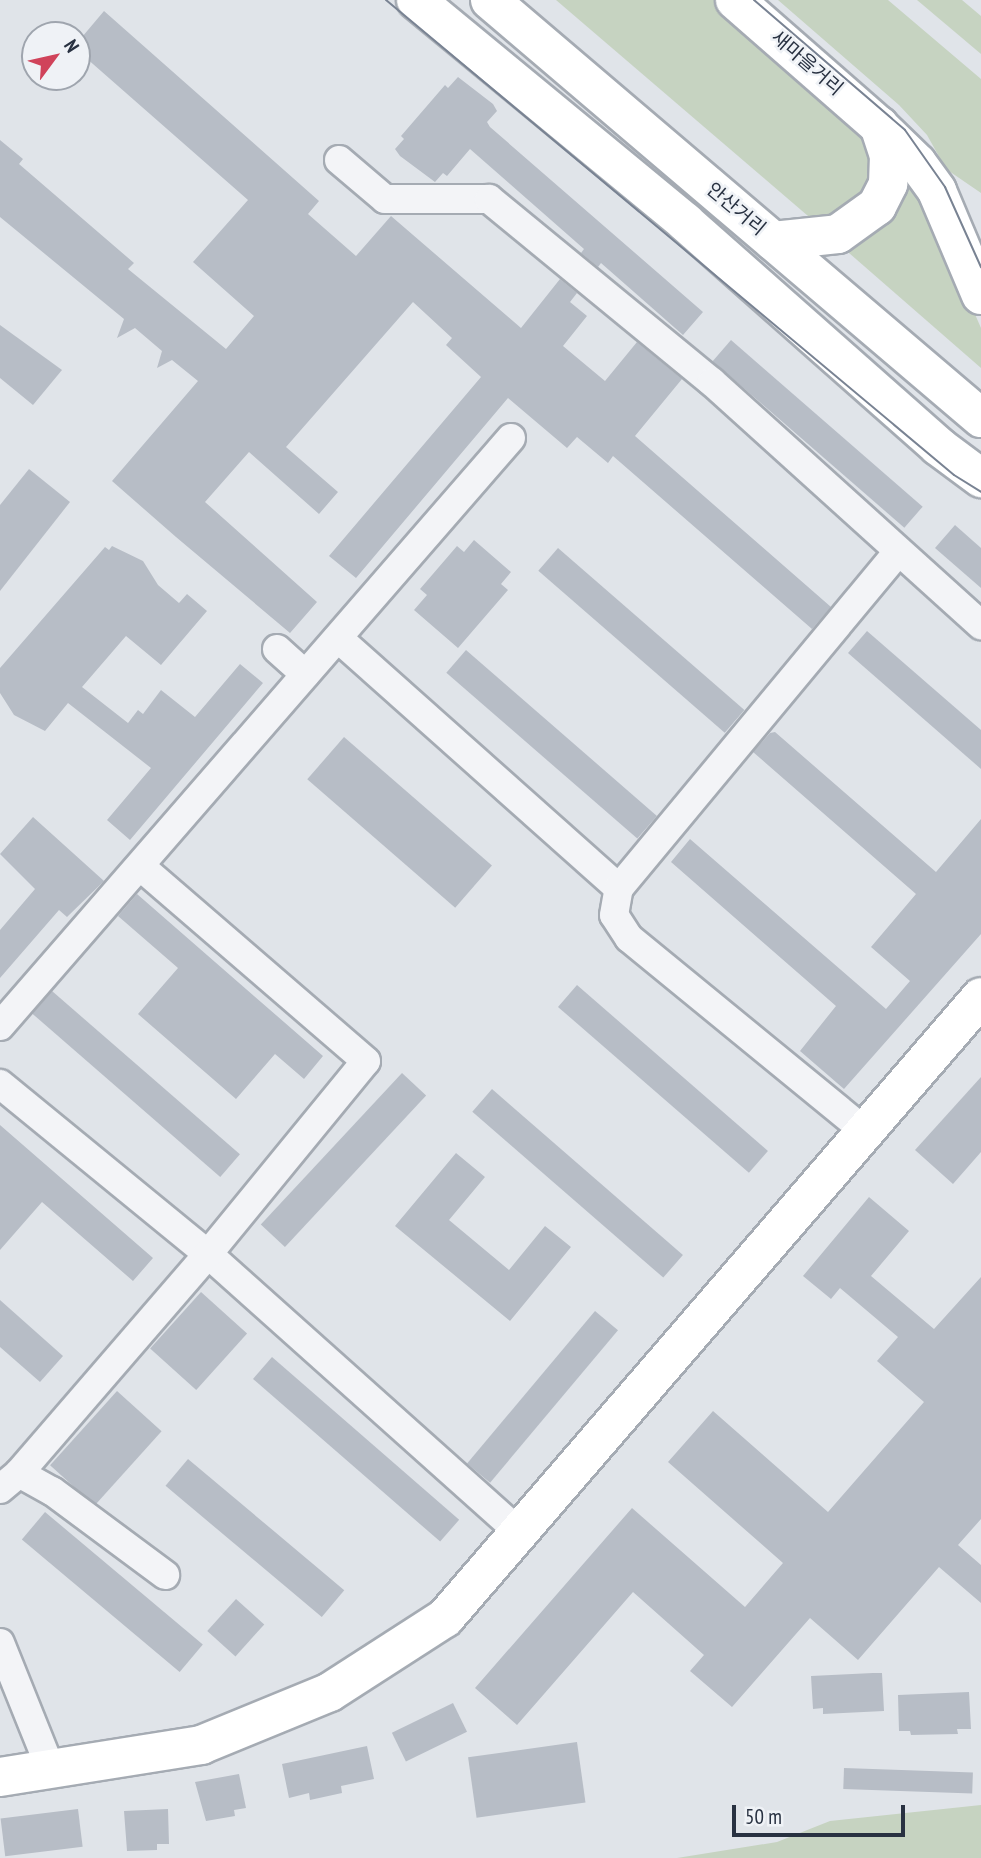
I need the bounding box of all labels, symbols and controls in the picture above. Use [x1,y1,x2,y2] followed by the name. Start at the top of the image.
[21,21,91,91] north arrow
[767,26,847,100] street label: 새마을거리
[59,35,85,56] text: N
[702,178,770,240] street label: 안산거리
[736,1792,909,1836] scale bar
[745,1803,782,1830] text: 50 m

